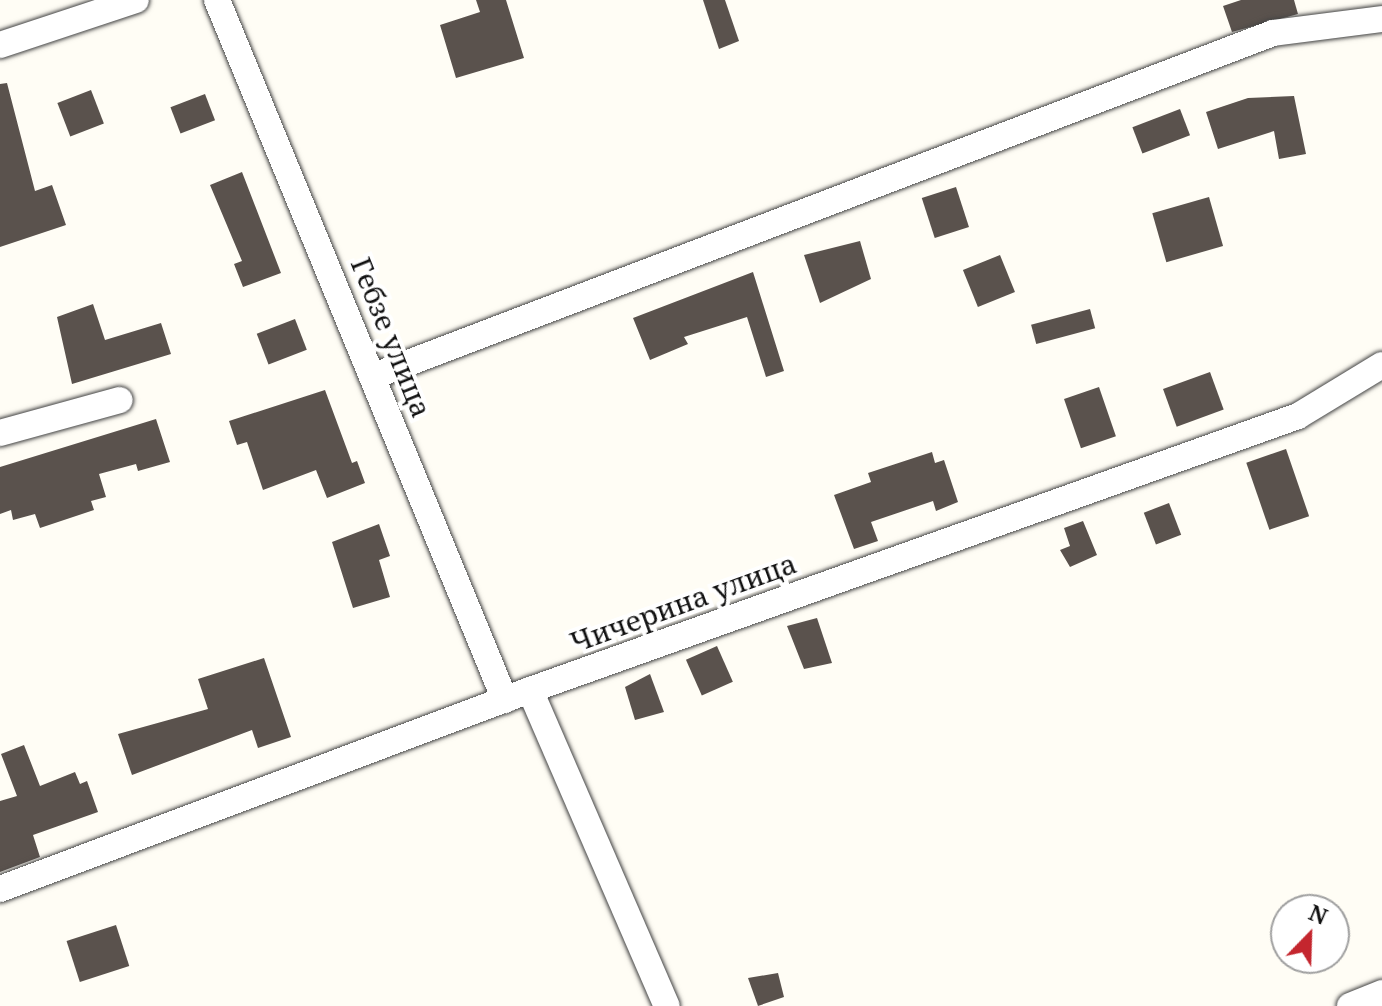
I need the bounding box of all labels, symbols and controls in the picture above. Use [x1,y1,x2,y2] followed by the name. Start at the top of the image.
[345,252,439,422] street label: Гебзе улица
[565,546,801,658] street label: Чичерина улица
[1270,894,1350,974] north arrow
[1305,897,1332,931] text: N

